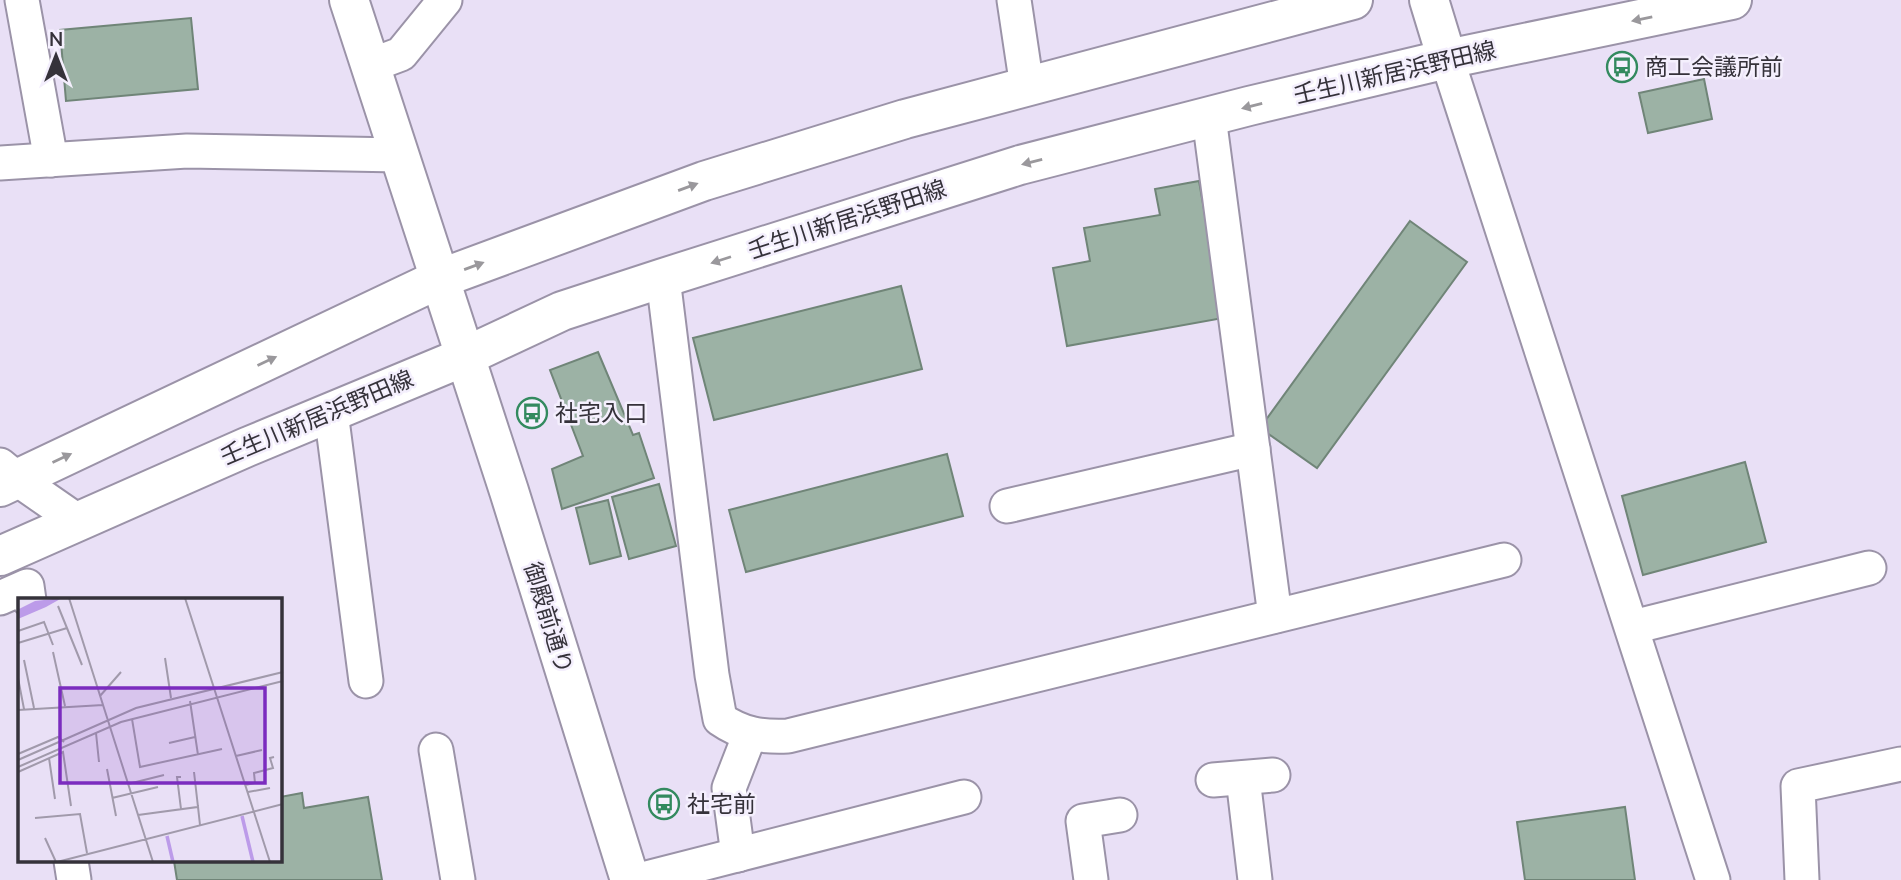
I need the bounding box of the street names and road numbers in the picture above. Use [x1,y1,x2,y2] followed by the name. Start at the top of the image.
[1291,35,1499,111] street label: 壬生川新居浜野田線
[744,173,950,267] street label: 壬生川新居浜野田線
[216,363,418,473] street label: 壬生川新居浜野田線
[516,558,580,678] street label: 御殿前通り

